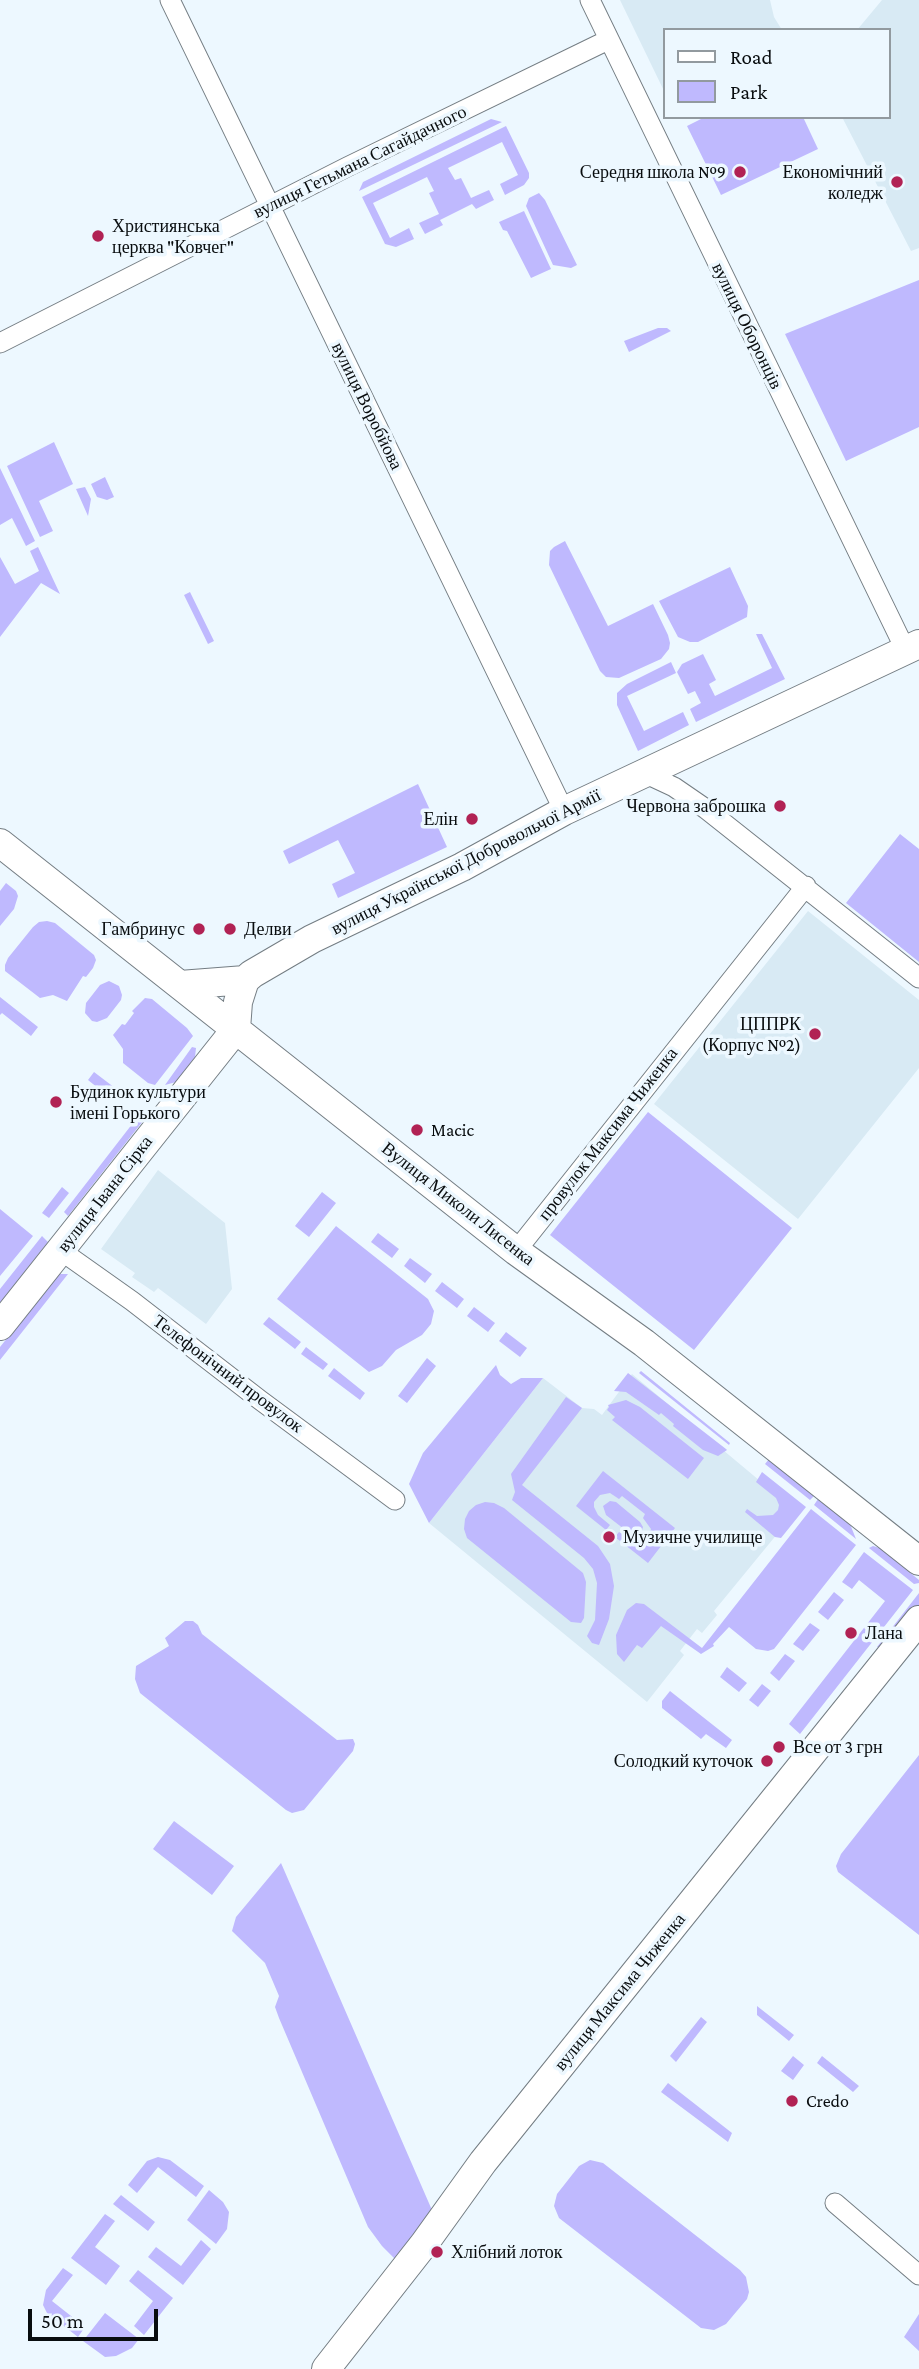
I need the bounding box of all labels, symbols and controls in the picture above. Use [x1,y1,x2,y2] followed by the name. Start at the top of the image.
[664,28,891,119] legend
[730,45,773,69] text: Road
[730,80,767,104] text: Park
[250,101,470,223] street label: вулиця Гетьмана Сагайдачного
[580,161,726,183] place label: Середня школа №9
[783,161,883,204] place label: Економічний коледж
[732,164,748,180] marker: Середня школа №9
[889,174,905,190] marker: Економічний коледж
[112,215,234,258] place label: Християнська церква "Ковчег"
[90,228,106,244] marker: Християнська церква "Ковчег"
[707,259,787,393] street label: вулиця Оборонців
[327,339,407,473] street label: вулиця Воробйова
[328,784,604,940] street label: вулиця Української Добровольчої Армії
[626,795,766,817] place label: Червона заброшка
[772,798,788,814] marker: Червона заброшка
[423,808,458,830] place label: Елін
[464,811,480,827] marker: Елін
[101,918,185,940] place label: Гамбринус
[244,918,292,940] place label: Делви
[191,921,207,937] marker: Гамбринус
[222,921,238,937] marker: Делви
[702,1013,801,1056] place label: ЦППРК (Корпус №2)
[807,1026,823,1042] marker: ЦППРК (Корпус №2)
[534,1043,682,1225] street label: провулок Максима Чиженка
[70,1081,206,1124] place label: Будинок культури імені Горького
[48,1094,64,1110] marker: Будинок культури імені Горького
[431,1119,474,1141] place label: Macic
[409,1122,425,1138] marker: Macic
[53,1132,157,1256] street label: вулиця Івана Сірка
[377,1138,539,1270] street label: Вулиця Миколи Лисенка
[149,1310,307,1438] street label: Телефонічний провулок
[623,1526,762,1548] place label: Музичне училище
[601,1529,617,1545] marker: Музичне училище
[865,1622,903,1644] place label: Лана
[843,1625,859,1641] marker: Лана
[793,1736,883,1758] place label: Все от 3 грн
[771,1739,787,1755] marker: Все от 3 грн
[614,1750,753,1772] place label: Солодкий куточок
[759,1753,775,1769] marker: Солодкий куточок
[550,1909,690,2075] street label: вулиця Максима Чиженка
[806,2090,849,2112] place label: Credo
[784,2093,800,2109] marker: Credo
[451,2241,563,2263] place label: Хлібний лоток
[429,2244,445,2260] marker: Хлібний лоток
[32,2296,161,2340] scale bar
[41,2309,84,2333] text: 50 m

